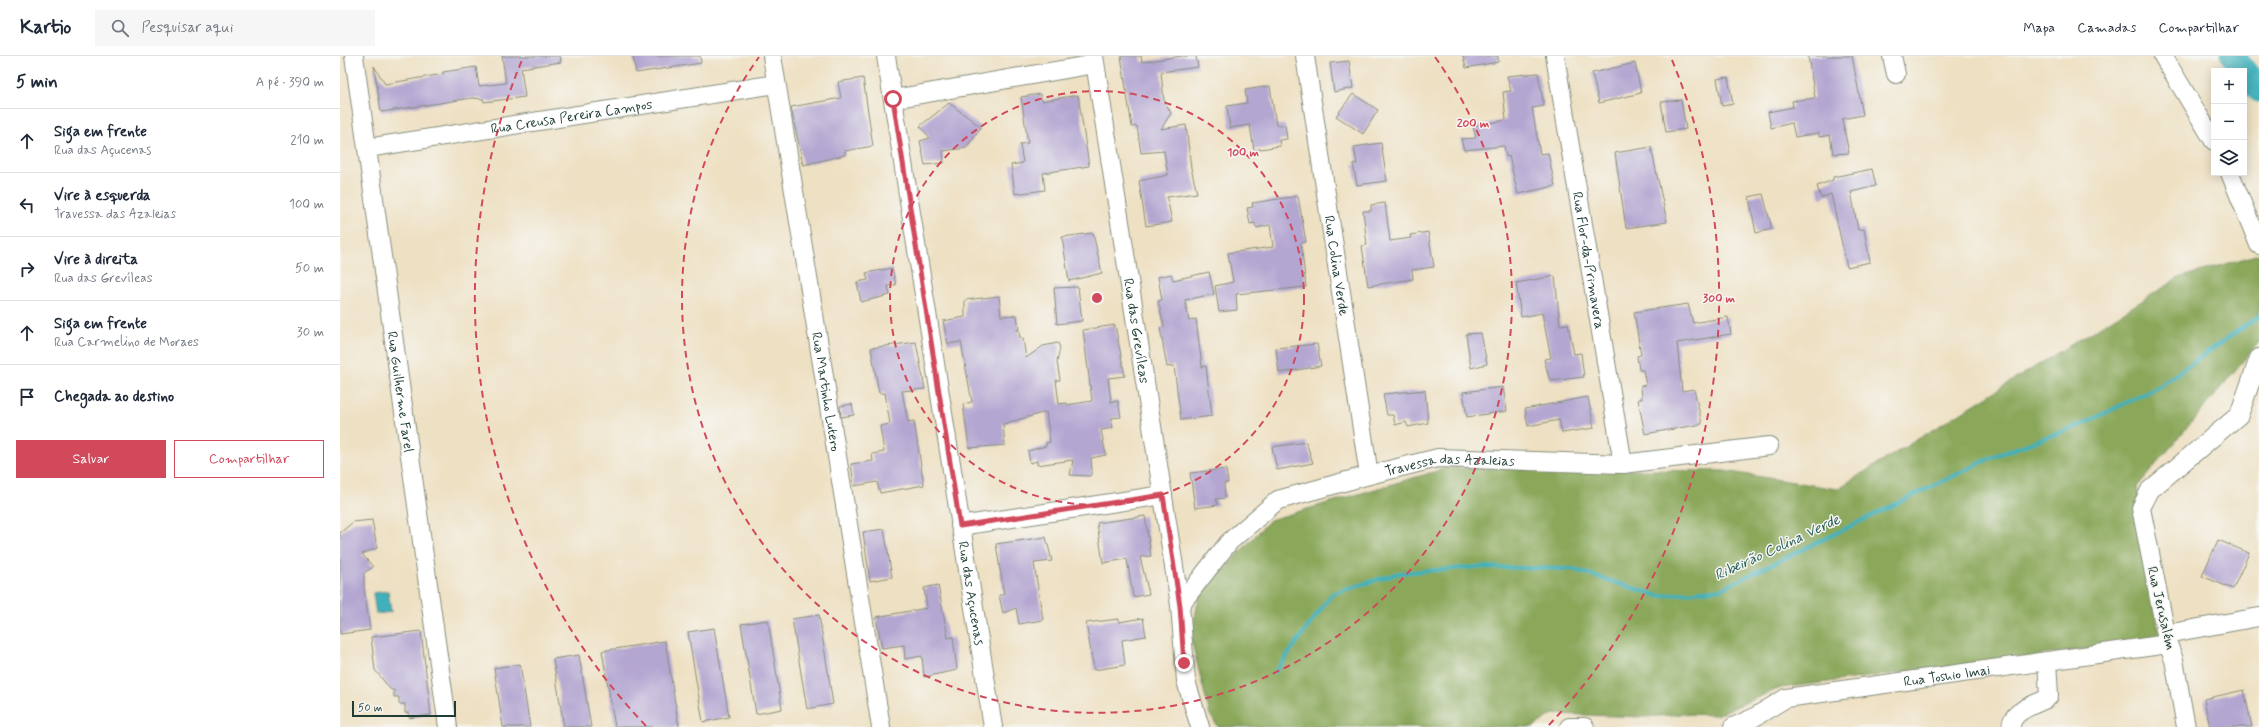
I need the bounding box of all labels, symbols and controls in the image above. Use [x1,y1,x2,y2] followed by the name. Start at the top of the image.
[95,10,375,46] search box
[20,15,71,40] text: Kartio
[109,17,131,39] icon: search
[141,18,233,38] text: Pesquisar aqui
[2023,19,2055,37] text: Mapa
[2077,19,2136,37] text: Camadas
[2158,19,2239,37] text: Compartilhar
[2211,68,2247,176] map controls
[2211,68,2247,104] button: +
[16,71,58,93] text: 5 min
[256,74,324,91] text: A pé · 390 m
[884,90,902,108] route start
[490,95,654,139] street label: Rua Creusa Pereira Campos
[2211,104,2247,140] button: −
[1457,116,1490,132] text: 200 m
[54,122,147,142] text: Siga em frente
[16,130,38,152] icon: ahead
[290,132,324,149] text: 210 m
[2211,140,2247,176] button: layers
[54,142,151,159] text: Rua das Açucenas
[1227,145,1260,161] text: 100 m
[54,186,150,206] text: Vire à esquerda
[1568,190,1608,330] street label: Rua Flor-da-Primavera
[16,194,38,216] icon: left
[289,196,324,213] text: 100 m
[54,206,176,223] text: Travessa das Azaleias
[1319,214,1353,318] street label: Rua Colina Verde
[54,250,138,270] text: Vire à direita
[16,258,38,280] icon: right
[295,260,324,277] text: 50 m
[54,270,153,287] text: Rua das Grevíleas
[1119,277,1153,385] street label: Rua das Grevíleas
[1090,291,1104,305] centre of rings
[1703,291,1736,307] text: 300 m
[54,314,147,334] text: Siga em frente
[16,322,38,344] icon: ahead
[297,324,324,341] text: 30 m
[383,330,417,454] street label: Rua Guilherme Farel
[807,331,844,453] street label: Rua Martinho Lutero
[54,334,199,351] text: Rua Carmelino de Moraes
[16,386,38,408] icon: arrive
[54,387,174,407] text: Chegada ao destino
[16,440,166,478] button: Salvar
[174,440,324,478] button: Compartilhar
[1383,450,1515,481] street label: Travessa das Azaleias
[1711,510,1844,586] water label: Ribeirão Colina Verde
[954,540,988,647] street label: Rua das Açucenas
[2143,565,2179,652] street label: Rua Jerusalém
[1175,654,1193,672] route end
[1903,661,1992,691] street label: Rua Toshio Imai
[352,699,456,718] scale bar
[358,701,383,715] text: 50 m

